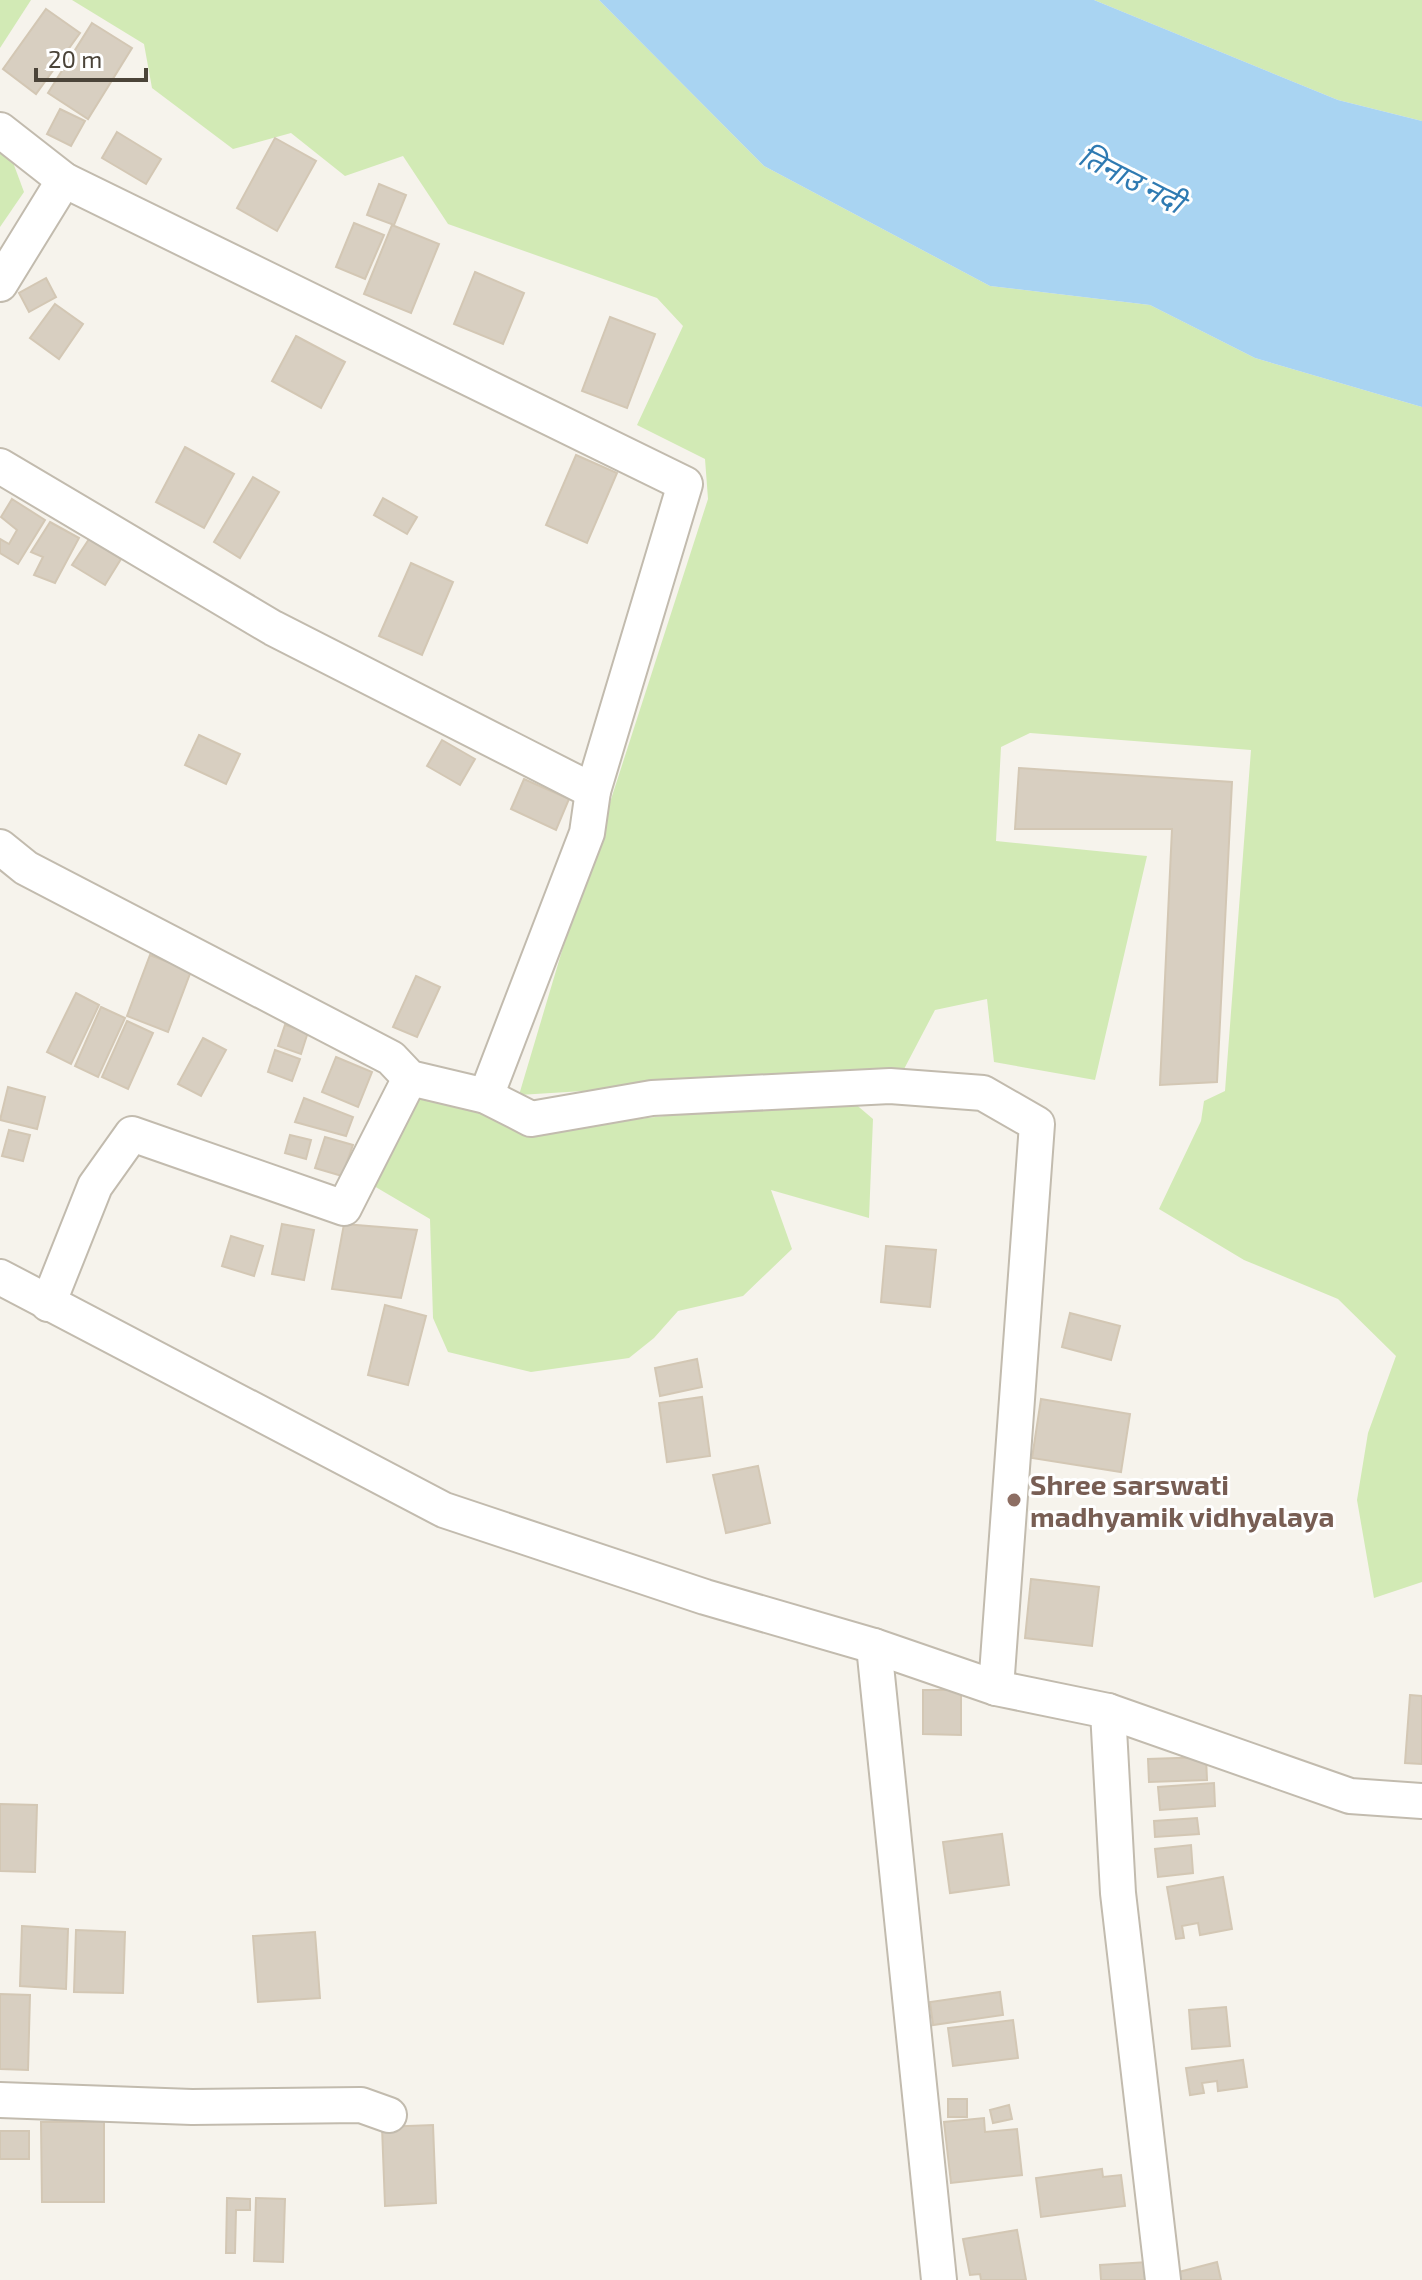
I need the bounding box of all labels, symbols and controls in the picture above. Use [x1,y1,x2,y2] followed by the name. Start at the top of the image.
[36,32,146,82] scale bar
[48,44,102,73] text: 20 m
[1074,136,1195,222] water label: तिनाउ नदी
[1030,1467,1334,1533] place label: Shree sarswati madhyamik vidhyalaya
[1005,1491,1023,1509] marker: Shree sarswati madhyamik vidhyalaya

